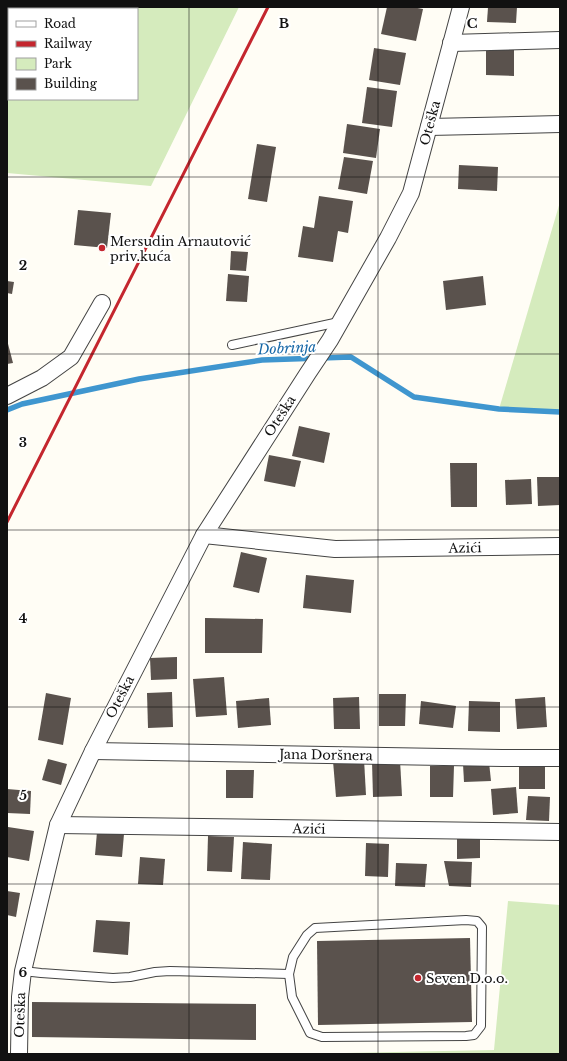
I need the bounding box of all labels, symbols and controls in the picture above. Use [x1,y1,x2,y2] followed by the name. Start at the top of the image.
[8,8,138,100] legend
[279,15,289,32] text: B
[467,15,478,32] text: C
[44,16,76,31] text: Road
[44,36,93,51] text: Railway
[44,56,72,71] text: Park
[44,76,98,91] text: Building
[416,98,444,147] street label: Oteška
[110,233,251,265] place label: Mersudin Arnautović priv.kuća
[97,243,107,253] marker: Mersudin Arnautović priv.kuća
[19,257,27,274] text: 2
[256,337,317,359] water label: Dobrinja
[260,392,300,440] street label: Oteška
[19,434,27,451] text: 3
[447,539,482,557] street label: Azići
[19,610,28,627] text: 4
[102,672,138,721] street label: Oteška
[277,746,374,764] street label: Jana Doršnera
[19,787,27,804] text: 5
[291,820,326,838] street label: Azići
[19,964,28,981] text: 6
[426,970,508,987] place label: Seven D.o.o.
[413,973,423,983] marker: Seven D.o.o.
[11,991,29,1038] street label: Oteška

